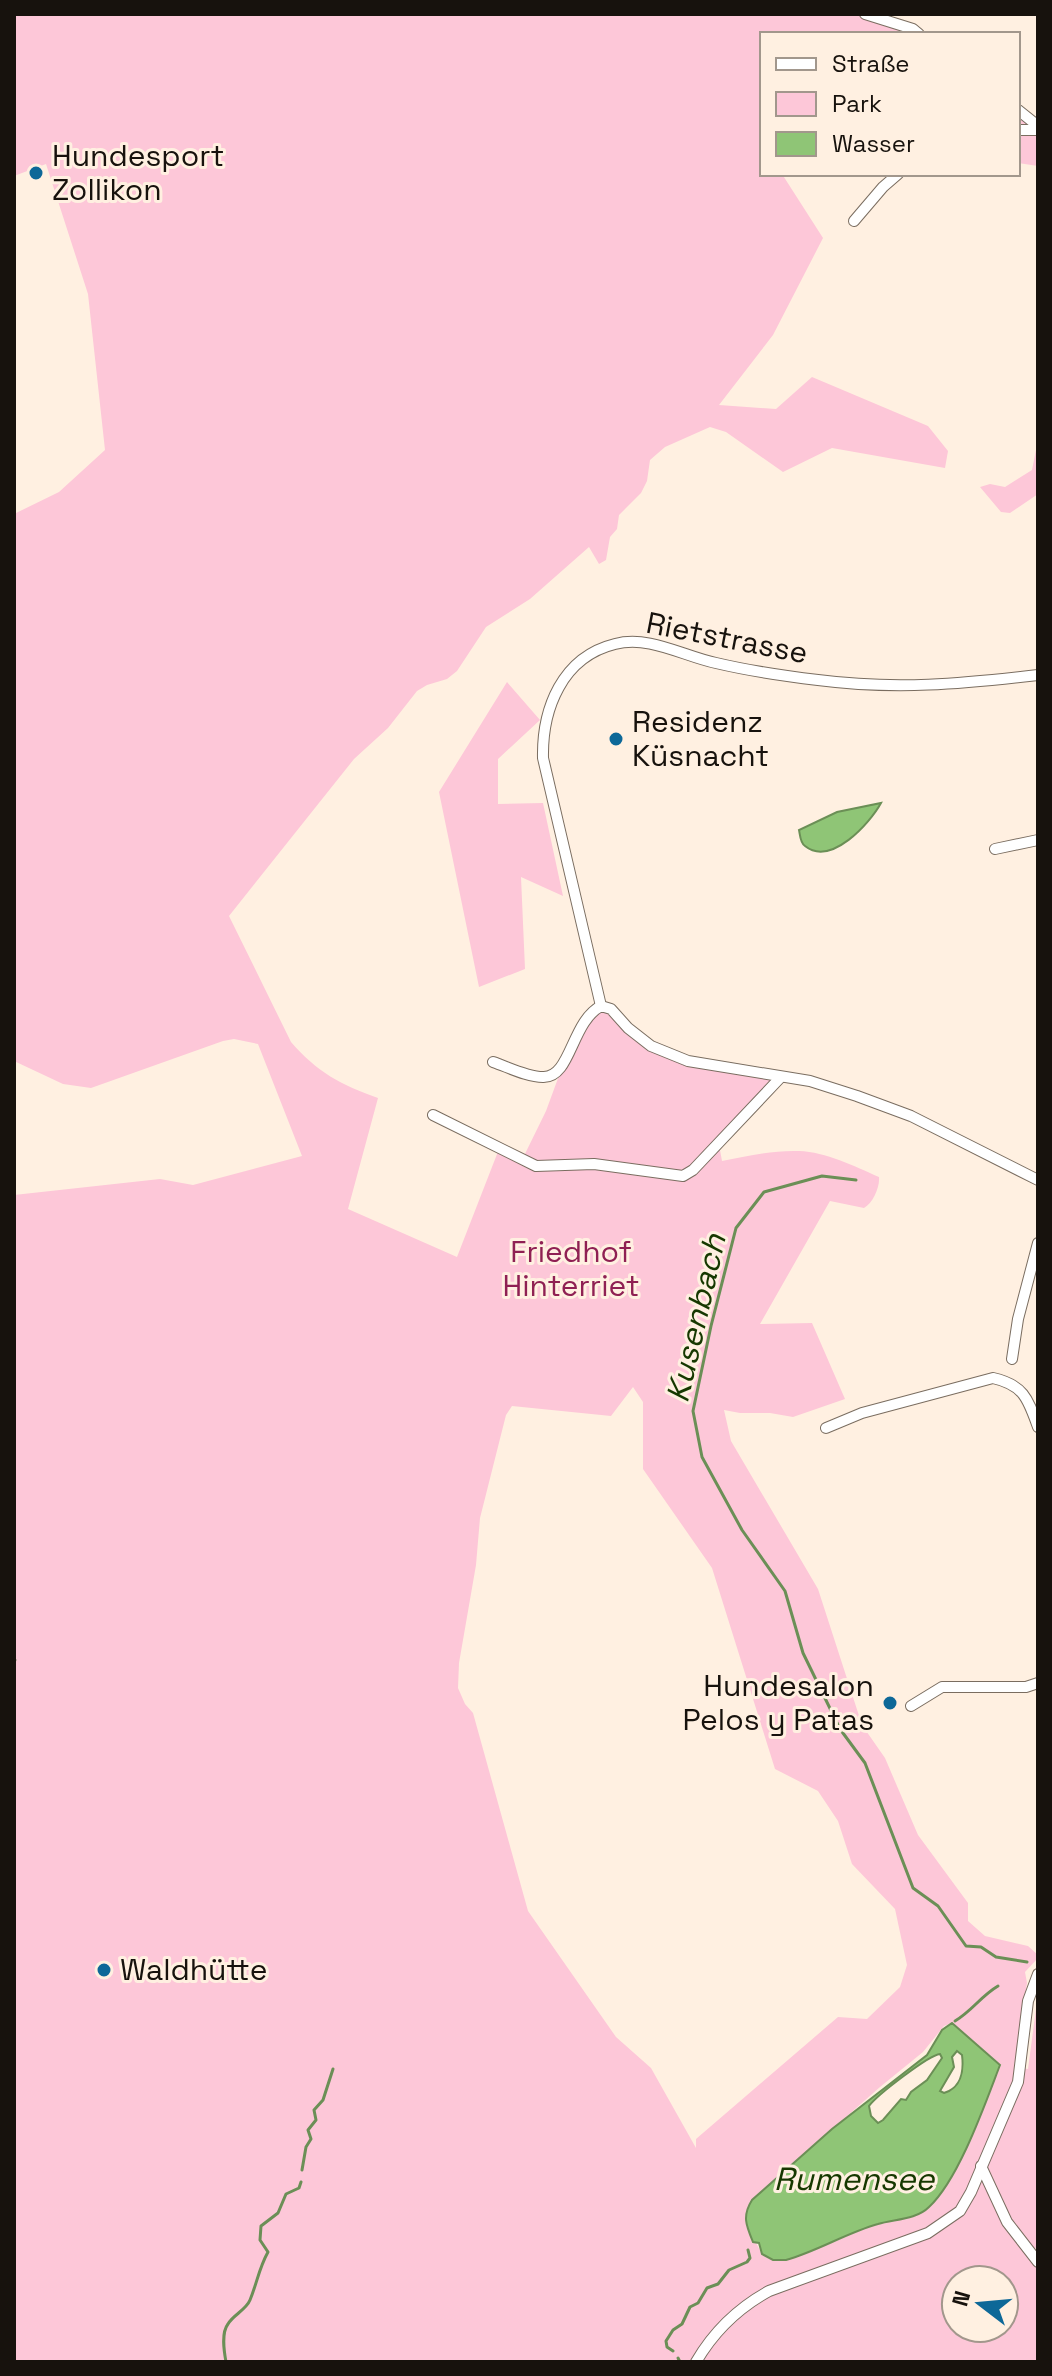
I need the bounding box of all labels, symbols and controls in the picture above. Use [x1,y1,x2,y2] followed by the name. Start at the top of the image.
[760,32,1020,176] legend
[832,48,909,79] text: Straße
[832,88,882,119] text: Park
[832,128,915,159] text: Wasser
[52,136,224,209] place label: Hundesport Zollikon
[27,164,45,182] marker: Hundesport Zollikon
[643,603,811,672] street label: Rietstrasse
[632,702,769,775] place label: Residenz Küsnacht
[607,730,625,748] marker: Residenz Küsnacht
[657,1229,735,1406] water label: Kusenbach
[503,1232,639,1305] park label: Friedhof Hinterriet
[683,1666,874,1739] place label: Hundesalon Pelos y Patas
[881,1694,899,1712] marker: Hundesalon Pelos y Patas
[120,1950,268,1989] place label: Waldhütte
[95,1961,113,1979] marker: Waldhütte
[774,2159,935,2199] water label: Rumensee
[940,2264,1020,2344] north arrow
[945,2288,976,2309] text: N

